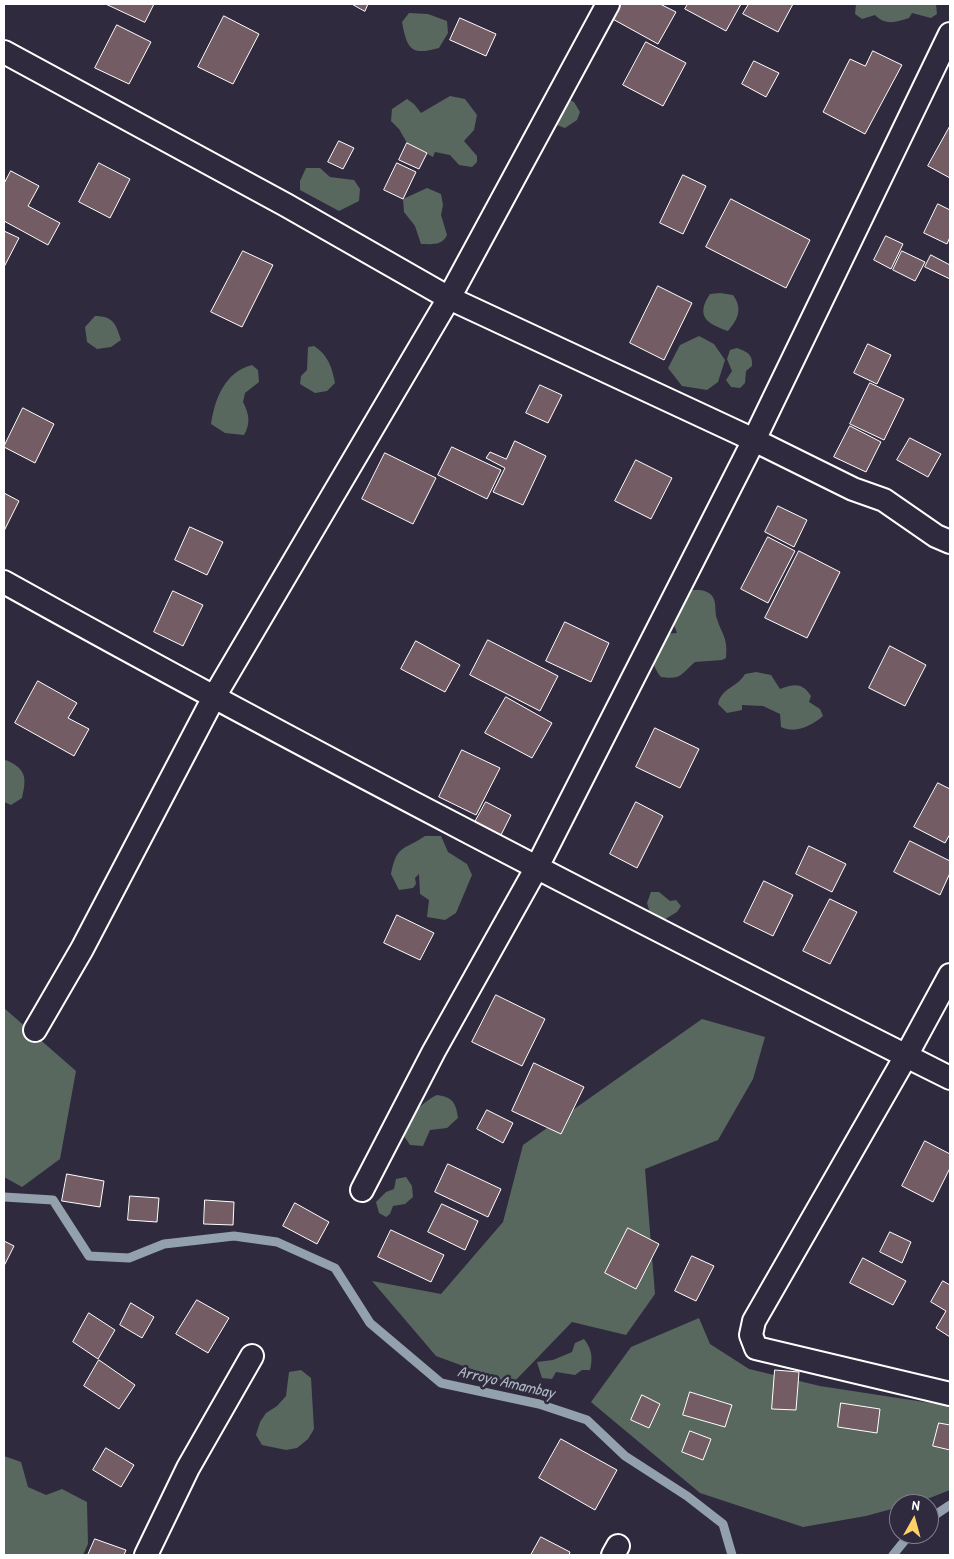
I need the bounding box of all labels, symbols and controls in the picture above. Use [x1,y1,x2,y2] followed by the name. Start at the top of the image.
[456,1363,556,1403] water label: Arroyo Amambay
[889,1494,939,1544] north arrow
[911,1495,921,1514] text: N

